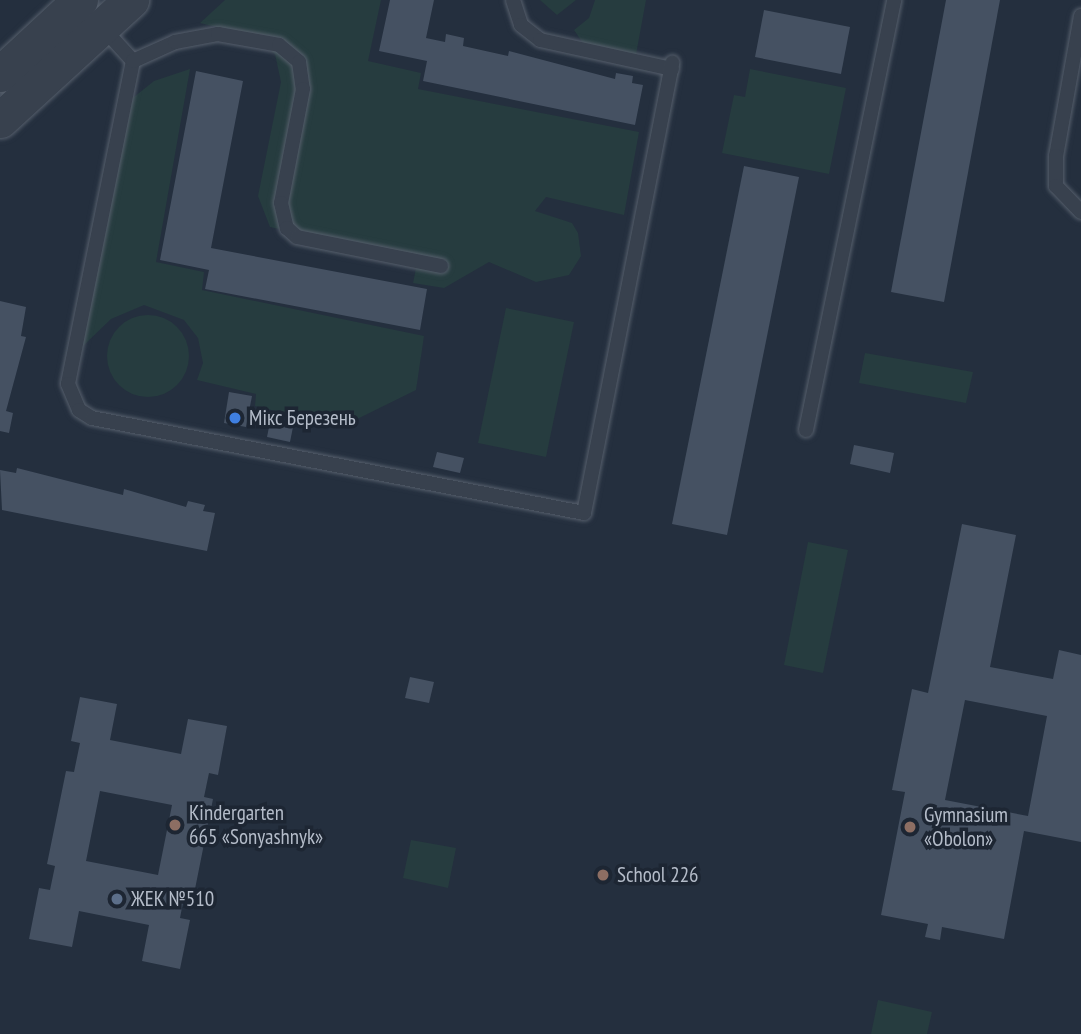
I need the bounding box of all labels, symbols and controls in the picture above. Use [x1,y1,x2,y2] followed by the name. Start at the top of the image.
[249,405,356,431] place label: Мікс Березень
[227,410,243,426] marker: Мікс Березень
[189,800,323,850] place label: Kindergarten 665 «Sonyashnyk»
[924,802,1008,852] place label: Gymnasium «Obolon»
[167,817,183,833] marker: Kindergarten 665 «Sonyashnyk»
[902,819,918,835] marker: Gymnasium «Obolon»
[617,862,699,888] place label: School 226
[595,867,611,883] marker: School 226
[131,886,214,912] place label: ЖЕК №510
[109,891,125,907] marker: ЖЕК №510

